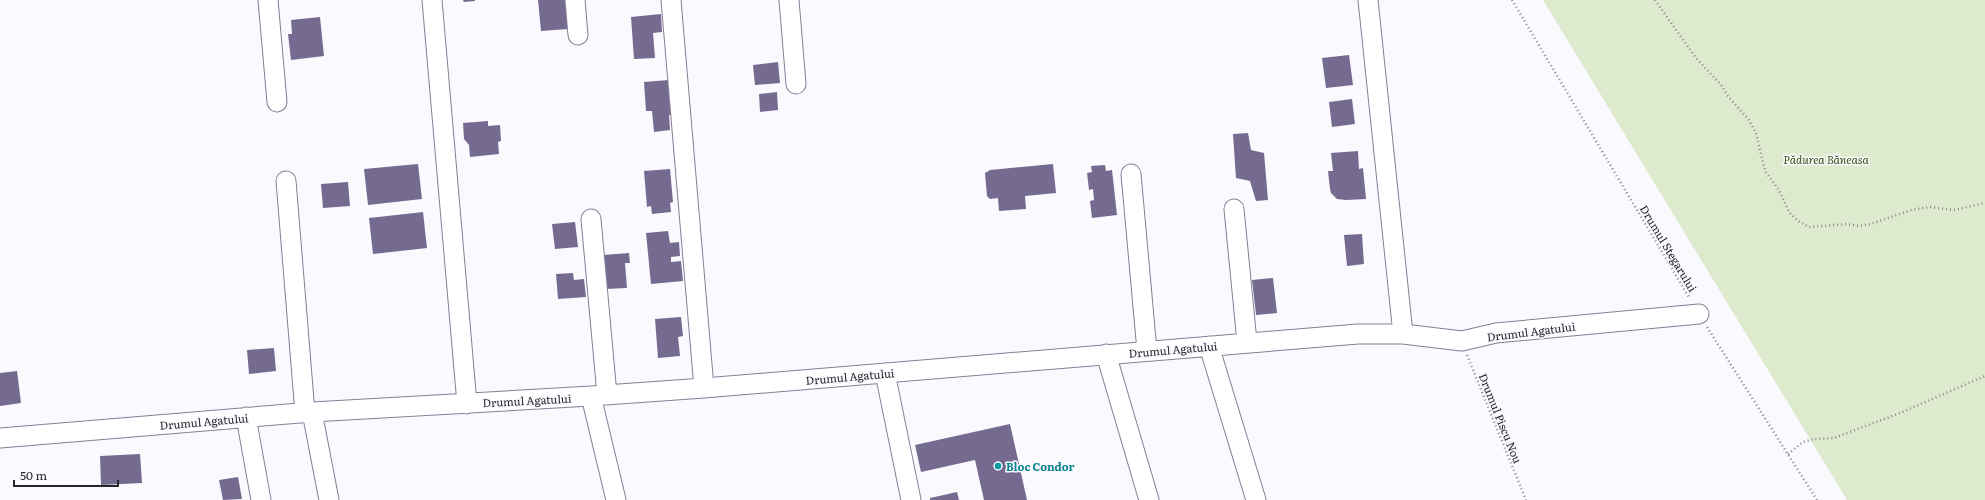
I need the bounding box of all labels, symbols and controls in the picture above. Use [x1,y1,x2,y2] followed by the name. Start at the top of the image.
[1783,151,1869,167] park label: Pădurea Băneasa
[1637,202,1701,295] street label: Drumul Stegarului
[1486,318,1576,344] street label: Drumul Agatului
[1128,337,1218,361] street label: Drumul Agatului
[805,364,895,388] street label: Drumul Agatului
[1476,371,1526,465] street label: Drumul Piscu Nou
[482,390,572,410] street label: Drumul Agatului
[159,409,249,433] street label: Drumul Agatului
[1006,458,1075,474] place label: Bloc Condor
[993,461,1003,471] marker: Bloc Condor
[14,462,118,488] scale bar
[20,466,47,484] text: 50 m

